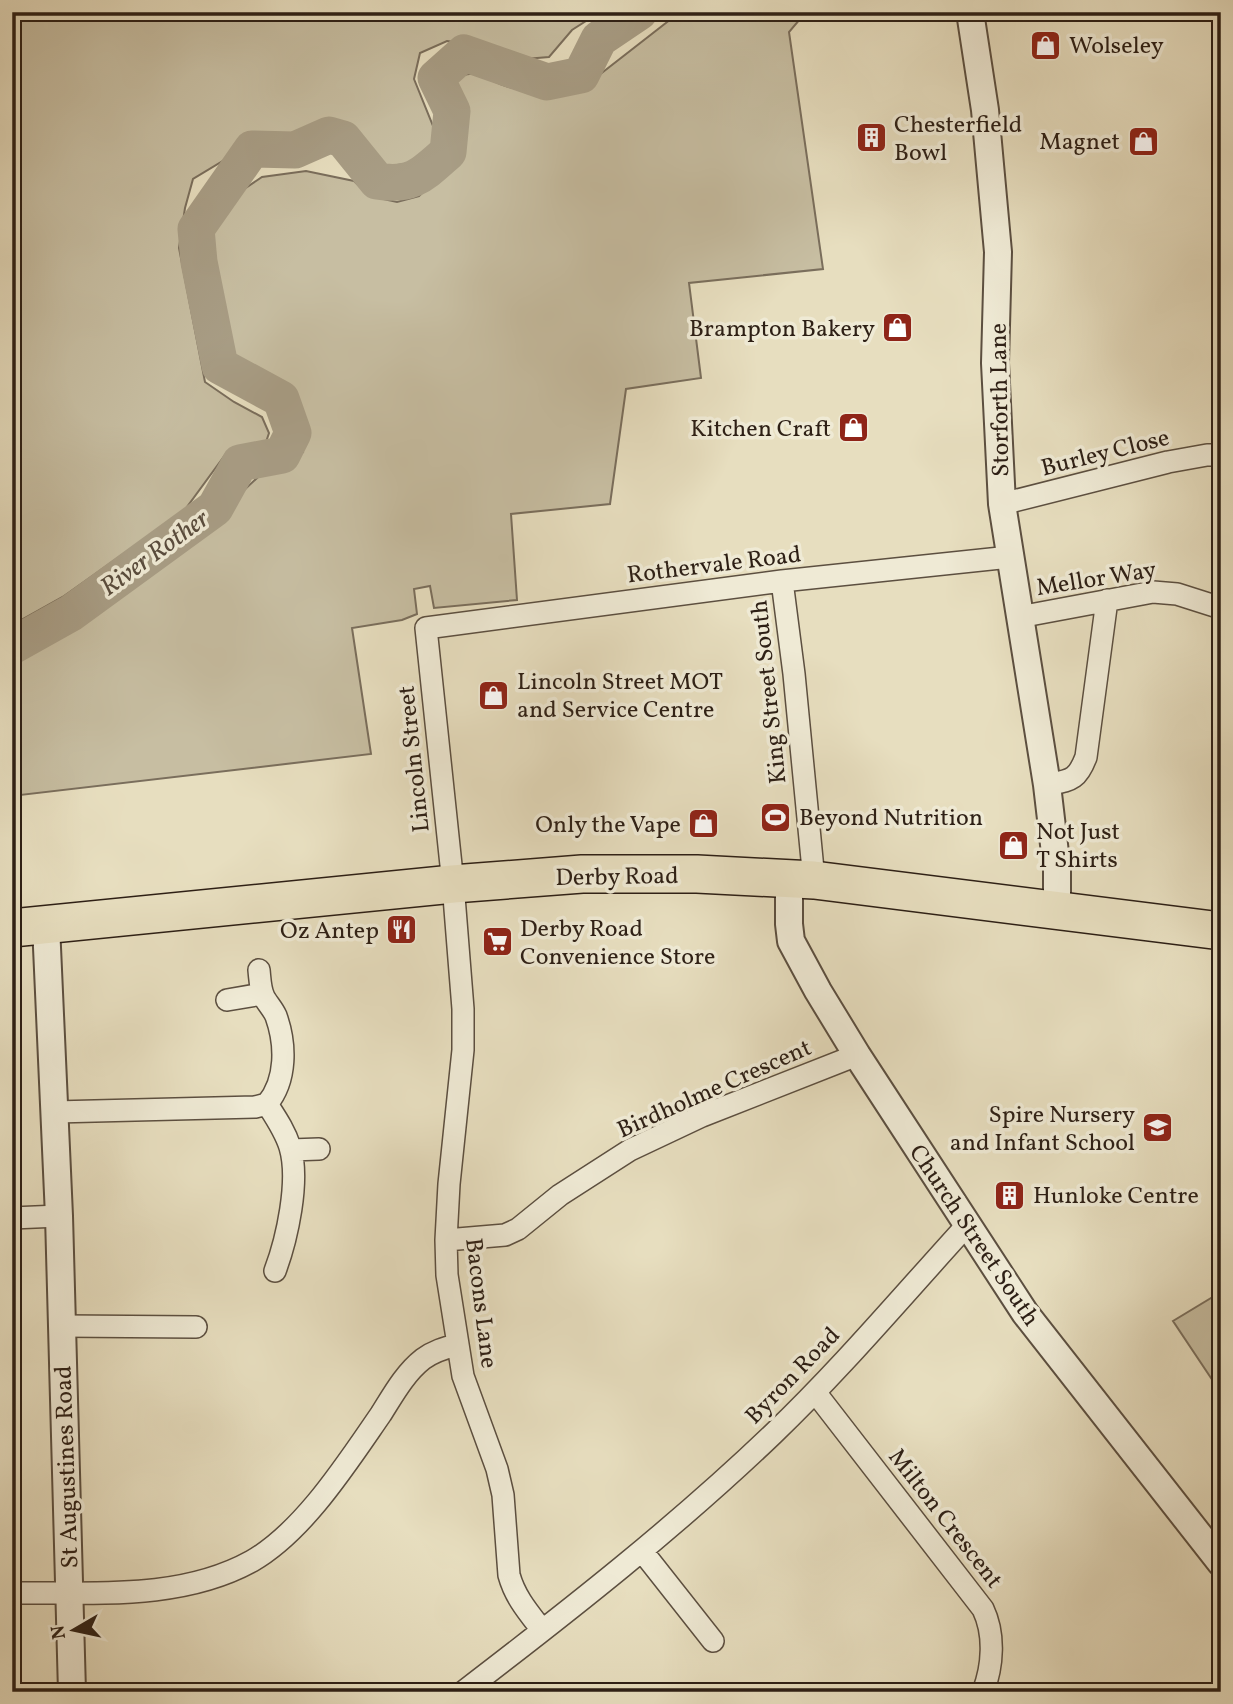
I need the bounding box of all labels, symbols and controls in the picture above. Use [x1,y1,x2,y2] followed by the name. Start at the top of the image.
[1029,28,1063,62] shop icon: Wolseley
[1069,30,1164,64] place label: Wolseley
[894,109,1022,171] place label: Chesterfield Bowl
[854,121,888,155] building icon: Chesterfield Bowl
[1126,124,1160,158] shop icon: Magnet
[1039,126,1120,160] place label: Magnet
[881,311,915,345] shop icon: Brampton Bakery
[689,313,875,347] place label: Brampton Bakery
[983,323,1019,477] street label: Storforth Lane
[837,411,871,445] shop icon: Kitchen Craft
[690,413,831,447] place label: Kitchen Craft
[1038,422,1173,486] street label: Burley Close
[93,502,217,606] water label: River Rother
[625,538,803,594] street label: Rothervale Road
[1034,554,1159,606] street label: Mellor Way
[743,598,797,785] street label: King Street South
[517,666,723,728] place label: Lincoln Street MOT and Service Centre
[477,678,511,712] shop icon: Lincoln Street MOT and Service Centre
[390,684,440,834] street label: Lincoln Street
[759,800,793,834] sports icon: Beyond Nutrition
[799,802,983,836] place label: Beyond Nutrition
[687,807,721,841] shop icon: Only the Vape
[535,809,681,843] place label: Only the Vape
[1036,816,1120,878] place label: Not Just T Shirts
[996,828,1030,862] shop icon: Not Just T Shirts
[555,860,679,896] street label: Derby Road
[385,913,419,947] restaurant icon: Oz Antep
[520,913,715,975] place label: Derby Road Convenience Store
[280,915,379,949] place label: Oz Antep
[480,925,514,959] supermarket icon: Derby Road Convenience Store
[612,1032,817,1148] street label: Birdholme Crescent
[950,1099,1135,1161] place label: Spire Nursery and Infant School
[1141,1111,1175,1145] school or university icon: Spire Nursery and Infant School
[900,1138,1047,1334] street label: Church Street South
[993,1178,1027,1212] building icon: Hunloke Centre
[1033,1180,1199,1214] place label: Hunloke Centre
[455,1236,505,1370] street label: Bacons Lane
[738,1320,849,1433] street label: Byron Road
[47,1365,89,1569] street label: St Augustines Road
[879,1442,1010,1596] street label: Milton Crescent
[38,1596,108,1666] north arrow
[45,1623,73,1641] text: N

